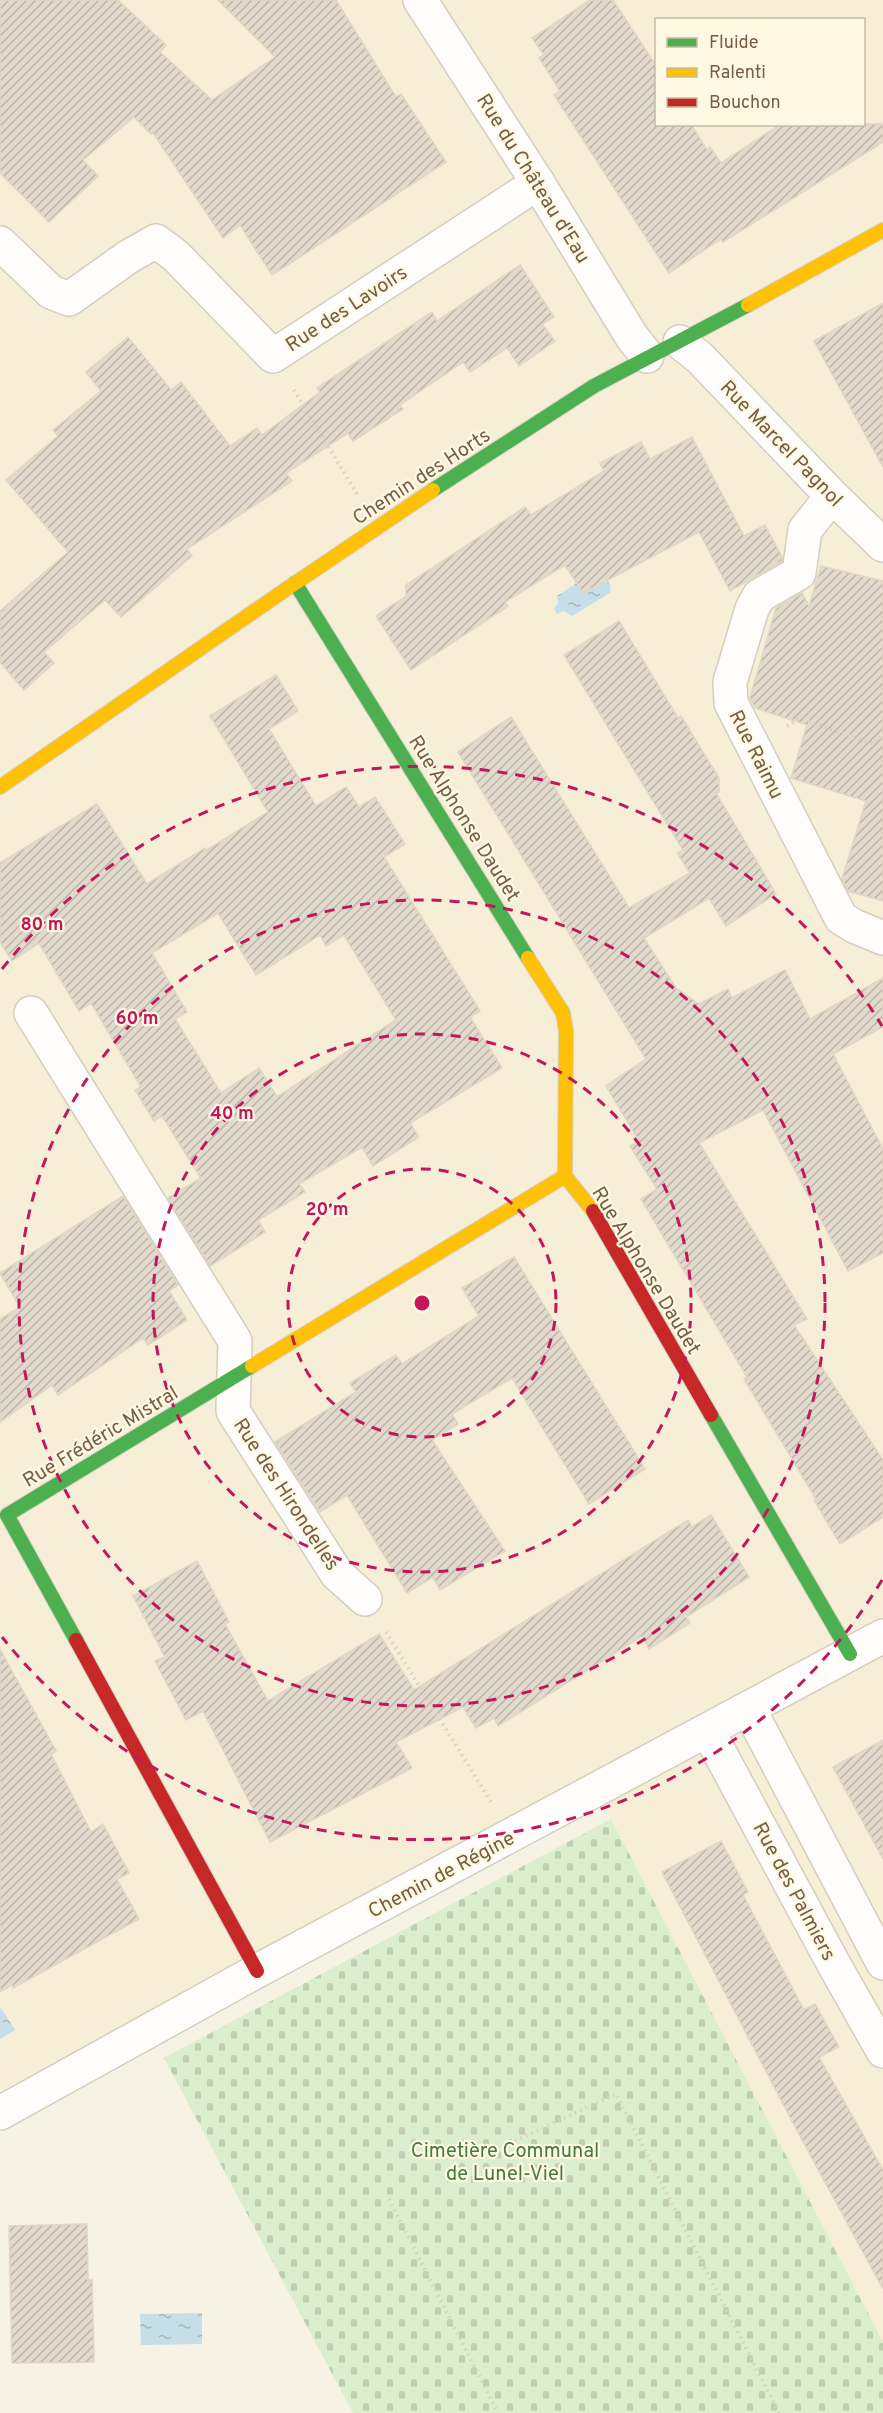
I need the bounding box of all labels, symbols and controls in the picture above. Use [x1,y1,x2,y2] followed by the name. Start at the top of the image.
[655,18,865,126] legend
[709,32,758,55] text: Fluide
[709,62,766,85] text: Ralenti
[470,89,595,269] street label: Rue du Château d'Eau
[709,92,781,115] text: Bouchon
[281,261,413,359] street label: Rue des Lavoirs
[713,376,848,513] street label: Rue Marcel Pagnol
[348,423,496,532] street label: Chemin des Horts
[722,706,789,804] street label: Rue Raimu
[401,731,525,907] street label: Rue Alphonse Daudet
[20,914,64,937] text: 80 m
[115,1008,159,1031] text: 60 m
[210,1103,254,1126] text: 40 m
[585,1182,706,1360] street label: Rue Alphonse Daudet
[305,1199,349,1222] text: 20 m
[412,1293,432,1313] centre of rings
[18,1381,184,1494] street label: Rue Frédéric Mistral
[226,1414,344,1576] street label: Rue des Hirondelles
[746,1818,841,1966] street label: Rue des Palmiers
[364,1826,520,1925] street label: Chemin de Régine
[411,2139,599,2188] park label: Cimetière Communal de Lunel-Viel

